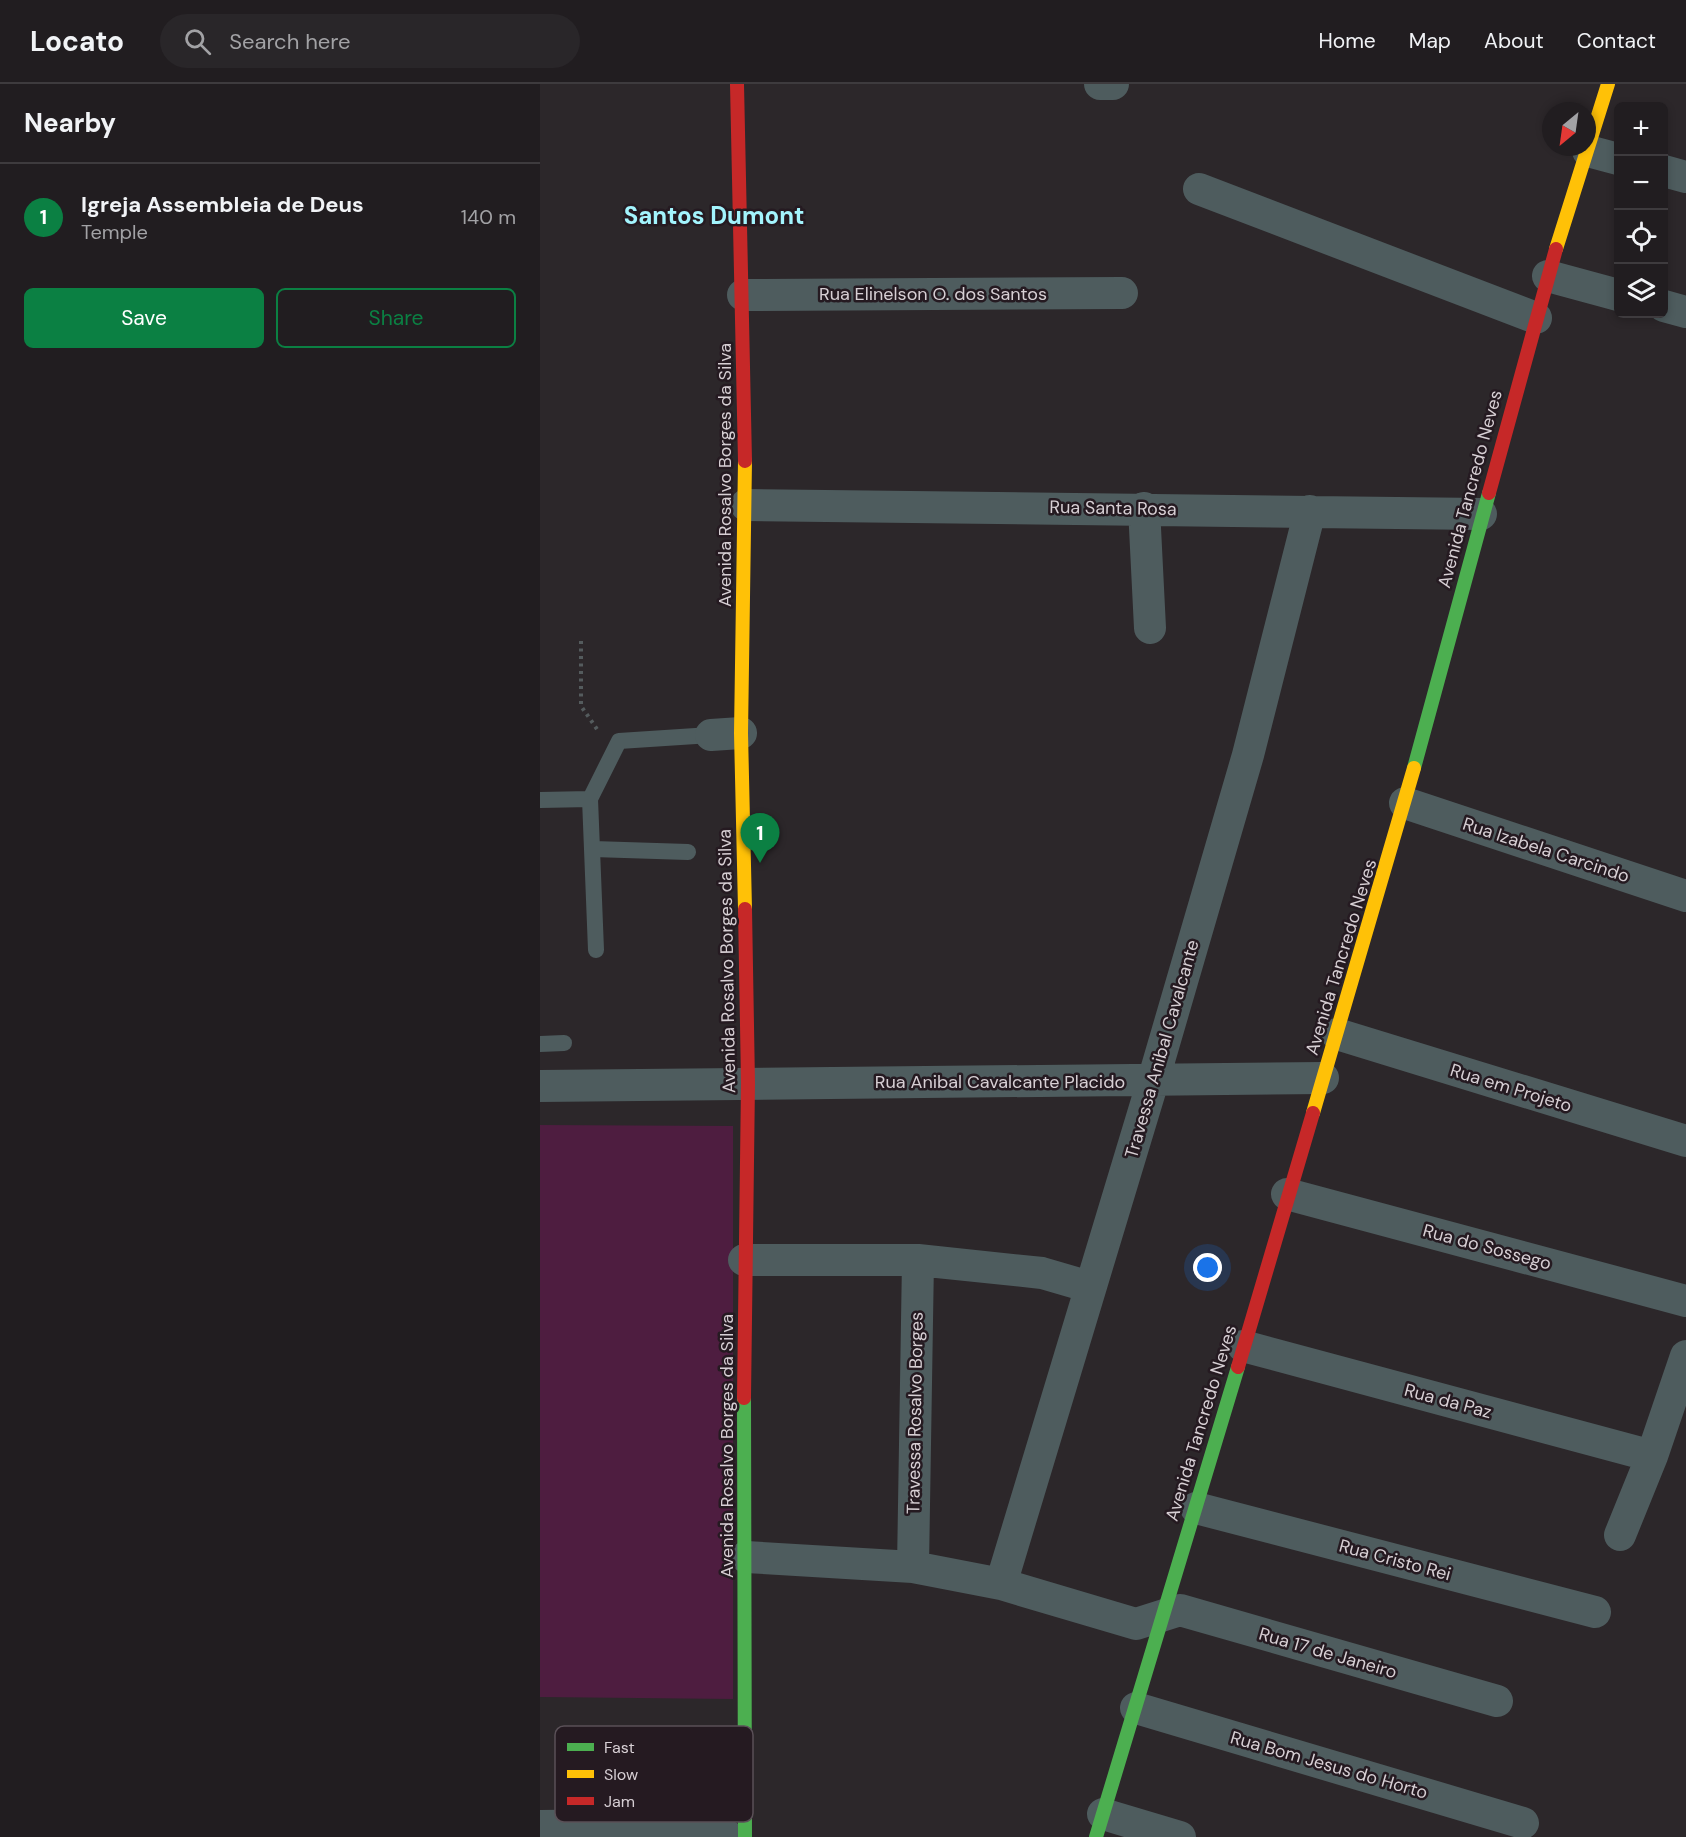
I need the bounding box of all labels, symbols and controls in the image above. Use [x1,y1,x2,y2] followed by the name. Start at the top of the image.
[160,14,580,68] search box
[30,23,124,60] text: Locato
[181,25,214,58] icon: search
[229,27,351,56] text: Search here
[1318,27,1376,55] text: Home
[1409,27,1451,55] text: Map
[1484,27,1544,55] text: About
[1577,27,1656,55] text: Contact
[1542,102,1596,156] north arrow
[1614,102,1668,318] map controls
[1614,102,1668,156] button: +
[24,106,116,140] text: Nearby
[1614,156,1668,210] button: −
[81,190,364,219] text: Igreja Assembleia de Deus
[624,200,804,231] district label: Santos Dumont
[40,204,47,230] text: 1
[461,204,516,230] text: 140 m
[1614,210,1668,264] button: locate
[81,219,148,245] text: Temple
[1614,264,1668,318] button: layers
[819,282,1047,306] street label: Rua Elinelson O. dos Santos
[24,288,264,348] button: Save
[276,288,516,348] button: Share
[713,343,737,607] street label: Avenida Rosalvo Borges da Silva
[1432,387,1508,591] street label: Avenida Tancredo Neves
[1049,495,1177,521] street label: Rua Santa Rosa
[1460,812,1632,888] street label: Rua Izabela Carcindo
[740,814,780,863] pin: 1
[713,829,741,1093] street label: Avenida Rosalvo Borges da Silva
[1300,856,1382,1058] street label: Avenida Tancredo Neves
[1119,937,1205,1161] street label: Travessa Anibal Cavalcante
[1447,1058,1575,1118] street label: Rua em Projeto
[875,1070,1125,1094] street label: Rua Anibal Cavalcante Placido
[1420,1218,1554,1276] street label: Rua do Sossego
[1193,1253,1222,1282] your location
[901,1312,929,1514] street label: Travessa Rosalvo Borges
[715,1314,739,1578] street label: Avenida Rosalvo Borges da Silva
[1160,1322,1242,1524] street label: Avenida Tancredo Neves
[1402,1378,1494,1424] street label: Rua da Paz
[1336,1534,1454,1586] street label: Rua Cristo Rei
[1256,1622,1400,1684] street label: Rua 17 de Janeiro
[1228,1725,1430,1805] street label: Rua Bom Jesus do Horto
[555,1726,753,1822] legend
[604,1737,635,1758] text: Fast
[604,1764,638,1785] text: Slow
[604,1791,635,1812] text: Jam

